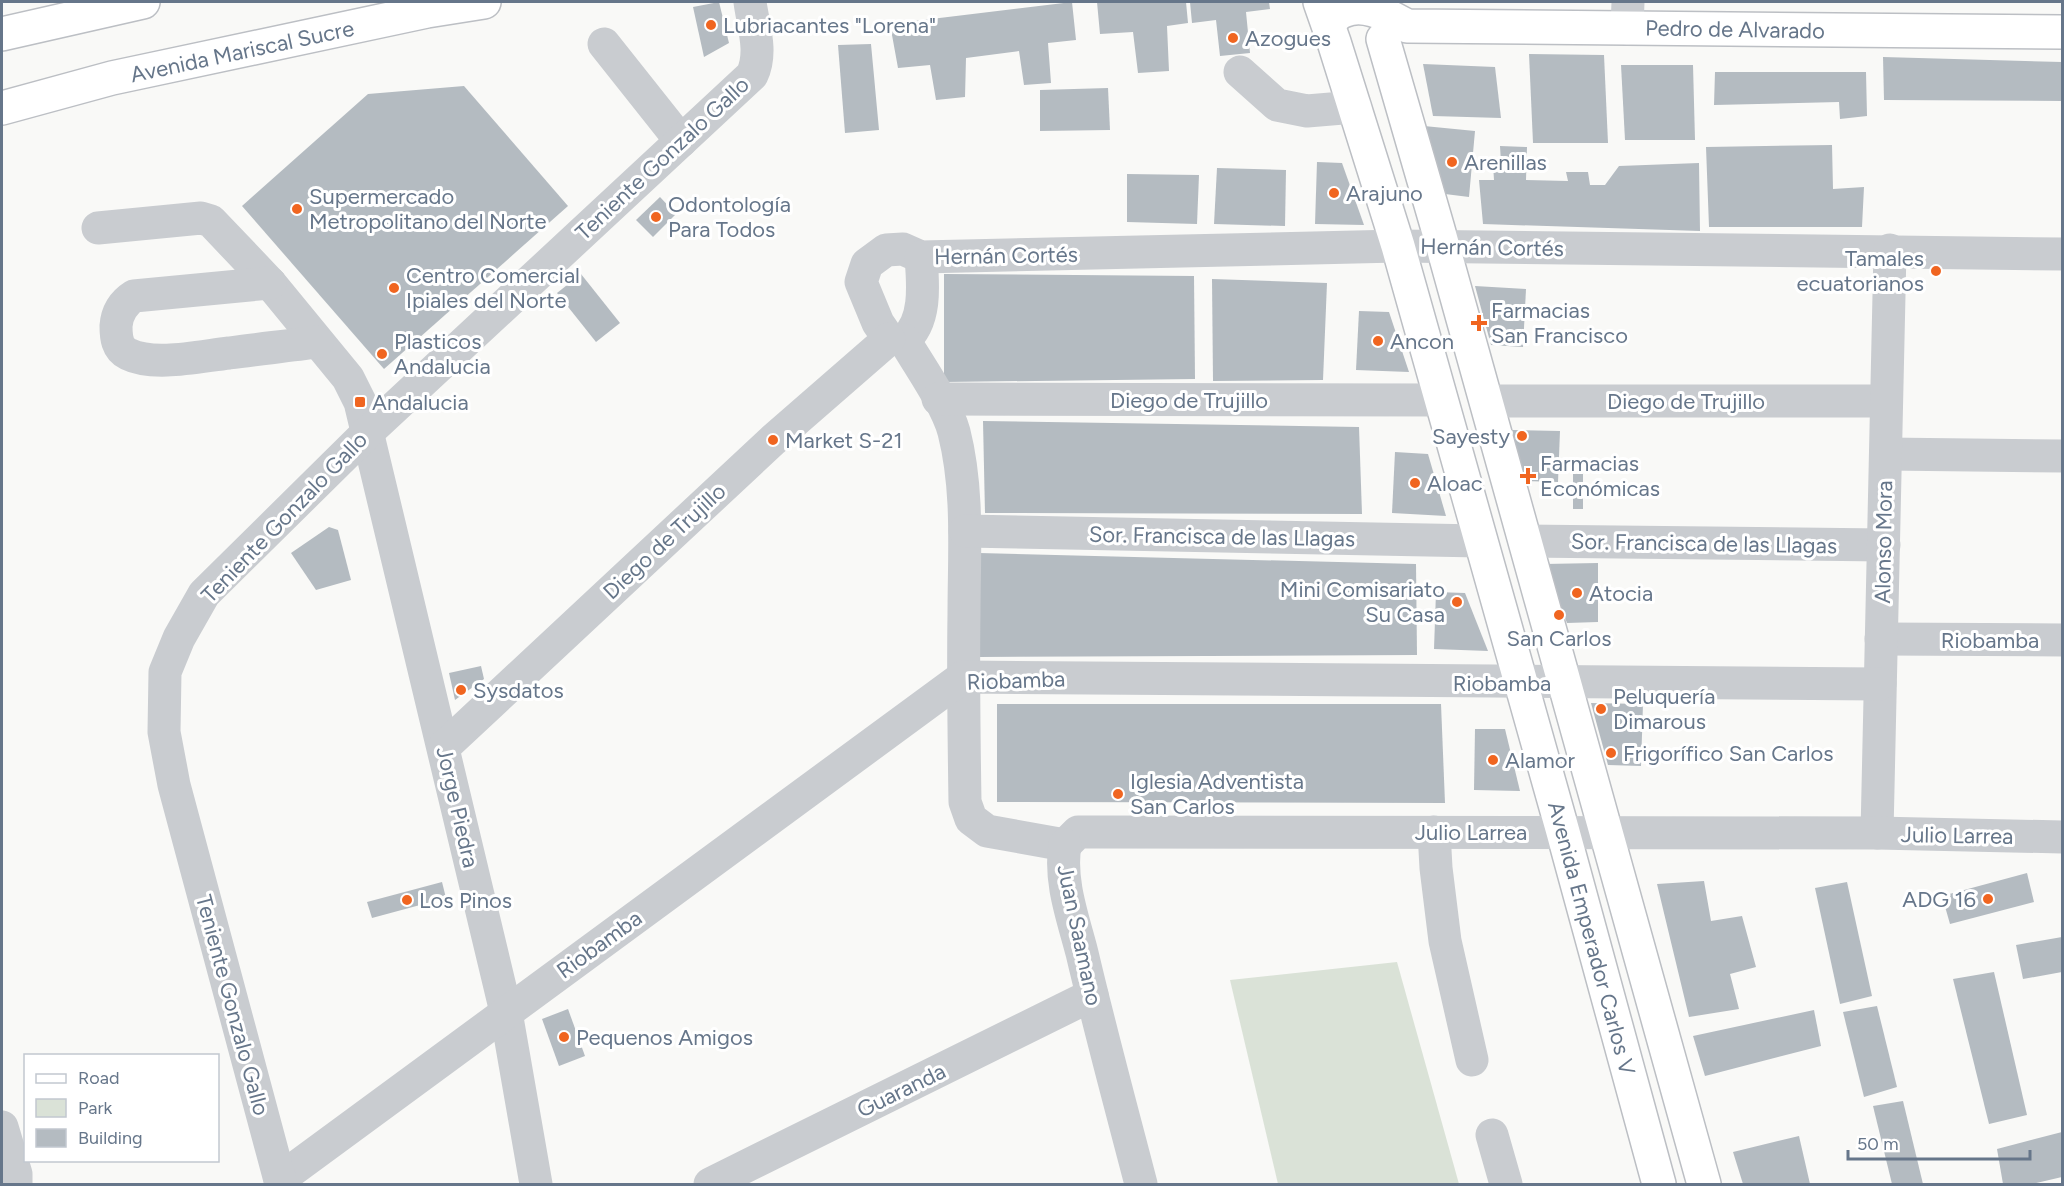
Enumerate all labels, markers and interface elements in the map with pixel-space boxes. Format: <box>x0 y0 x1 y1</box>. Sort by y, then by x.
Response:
place label: Lubriacantes "Lorena" <box>723 12 936 39</box>
street label: Pedro de Alvarado <box>1645 14 1825 45</box>
street label: Avenida Mariscal Sucre <box>128 15 356 88</box>
marker: Lubriacantes "Lorena" <box>704 18 718 32</box>
place label: Azogues <box>1245 25 1331 52</box>
marker: Azogues <box>1226 31 1240 45</box>
street label: Teniente Gonzalo Gallo <box>570 71 755 246</box>
place label: Arenillas <box>1464 149 1547 176</box>
marker: Arenillas <box>1445 155 1459 169</box>
place label: Arajuno <box>1346 180 1423 207</box>
place label: Supermercado Metropolitano del Norte <box>309 183 546 235</box>
marker: Arajuno <box>1327 186 1341 200</box>
place label: Odontología Para Todos <box>668 191 791 243</box>
marker: Supermercado Metropolitano del Norte <box>290 202 304 216</box>
marker: Odontología Para Todos <box>649 210 663 224</box>
street label: Hernán Cortés <box>1420 233 1564 262</box>
street label: Hernán Cortés <box>934 241 1078 270</box>
place label: Tamales ecuatorianos <box>1797 245 1924 297</box>
place label: Centro Comercial Ipiales del Norte <box>406 262 580 314</box>
marker: Tamales ecuatorianos <box>1929 264 1943 278</box>
marker: Centro Comercial Ipiales del Norte <box>387 281 401 295</box>
place label: Farmacias San Francisco <box>1491 297 1628 349</box>
marker: Farmacias San Francisco <box>1472 316 1486 330</box>
place label: Plasticos Andalucia <box>394 328 491 380</box>
place label: Ancon <box>1390 328 1454 355</box>
marker: Ancon <box>1371 334 1385 348</box>
marker: Plasticos Andalucia <box>375 347 389 361</box>
street label: Diego de Trujillo <box>1110 387 1268 414</box>
street label: Diego de Trujillo <box>1607 388 1765 415</box>
place label: Andalucia <box>372 389 469 416</box>
marker: Andalucia <box>353 395 367 409</box>
place label: Sayesty <box>1432 423 1510 450</box>
street label: Teniente Gonzalo Gallo <box>196 426 373 609</box>
place label: Market S-21 <box>785 427 903 454</box>
marker: Sayesty <box>1515 429 1529 443</box>
marker: Market S-21 <box>766 433 780 447</box>
place label: Farmacias Económicas <box>1540 450 1660 502</box>
marker: Farmacias Económicas <box>1521 469 1535 483</box>
place label: Aloac <box>1427 470 1483 497</box>
marker: Aloac <box>1408 476 1422 490</box>
street label: Diego de Trujillo <box>597 478 731 605</box>
street label: Alonso Mora <box>1869 480 1898 604</box>
street label: Sor. Francisca de las Llagas <box>1089 521 1355 552</box>
street label: Sor. Francisca de las Llagas <box>1571 528 1837 559</box>
place label: Mini Comisariato Su Casa <box>1280 576 1445 628</box>
place label: Atocia <box>1589 580 1653 607</box>
marker: Atocia <box>1570 586 1584 600</box>
marker: Mini Comisariato Su Casa <box>1450 595 1464 609</box>
marker: San Carlos <box>1552 608 1566 622</box>
place label: San Carlos <box>1507 625 1611 652</box>
street label: Riobamba <box>1941 627 2039 654</box>
street label: Riobamba <box>966 665 1066 696</box>
street label: Riobamba <box>1453 670 1551 697</box>
place label: Sysdatos <box>473 677 564 704</box>
marker: Sysdatos <box>454 683 468 697</box>
place label: Peluquería Dimarous <box>1613 683 1715 735</box>
marker: Peluquería Dimarous <box>1594 702 1608 716</box>
place label: Frigorífico San Carlos <box>1623 740 1834 767</box>
street label: Jorge Piedra <box>430 744 485 870</box>
marker: Frigorífico San Carlos <box>1604 746 1618 760</box>
place label: Alamor <box>1505 747 1575 774</box>
marker: Alamor <box>1486 753 1500 767</box>
place label: Iglesia Adventista San Carlos <box>1130 768 1304 820</box>
marker: Iglesia Adventista San Carlos <box>1111 787 1125 801</box>
street label: Avenida Emperador Carlos V <box>1542 799 1641 1078</box>
street label: Julio Larrea <box>1415 819 1527 846</box>
street label: Julio Larrea <box>1901 821 2013 850</box>
street label: Juan Saamano <box>1051 862 1108 1008</box>
place label: ADG 16 <box>1902 886 1976 913</box>
place label: Los Pinos <box>419 887 512 914</box>
street label: Teniente Gonzalo Gallo <box>190 892 275 1118</box>
marker: ADG 16 <box>1981 892 1995 906</box>
marker: Los Pinos <box>400 893 414 907</box>
street label: Riobamba <box>551 905 647 984</box>
place label: Pequenos Amigos <box>576 1024 753 1051</box>
marker: Pequenos Amigos <box>557 1030 571 1044</box>
legend <box>24 1054 219 1162</box>
street label: Guaranda <box>852 1057 950 1123</box>
text: Road <box>78 1067 119 1089</box>
text: Park <box>78 1097 113 1119</box>
scale bar <box>1848 1123 2030 1161</box>
text: Building <box>78 1127 143 1149</box>
text: 50 m <box>1857 1133 1899 1155</box>

